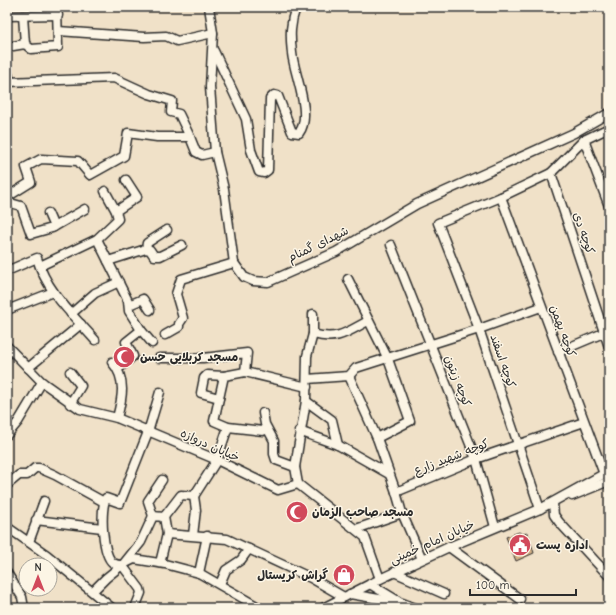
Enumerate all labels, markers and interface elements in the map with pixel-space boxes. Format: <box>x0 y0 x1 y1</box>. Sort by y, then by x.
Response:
street label: کوچه دی <box>570 210 598 256</box>
street label: شهدای گمنام <box>285 223 352 267</box>
street label: کوچه بهمن <box>546 303 579 359</box>
street label: کوچه اسفند <box>487 332 519 390</box>
mosque icon: مسجد کربلایی حسن <box>111 344 137 370</box>
place label: مسجد کربلایی حسن <box>140 350 238 365</box>
street label: کوچه زیتون <box>442 353 474 409</box>
street label: خیابان دروازه <box>178 426 242 465</box>
street label: کوچه شهید زارع <box>411 436 491 480</box>
mosque icon: مسجد صاحب الزمان <box>284 499 310 525</box>
place label: مسجد صاحب الزمان <box>312 505 414 519</box>
street label: خیابان امام خمینی <box>388 517 477 569</box>
public building icon: اداره پست <box>507 532 533 558</box>
place label: اداره پست <box>536 538 588 553</box>
north arrow <box>18 557 58 597</box>
text: N <box>34 561 42 574</box>
shop icon: گراش کریستال <box>331 562 357 588</box>
place label: گراش کریستال <box>257 567 329 582</box>
scale bar <box>470 571 576 597</box>
text: 100 m <box>476 578 509 592</box>

